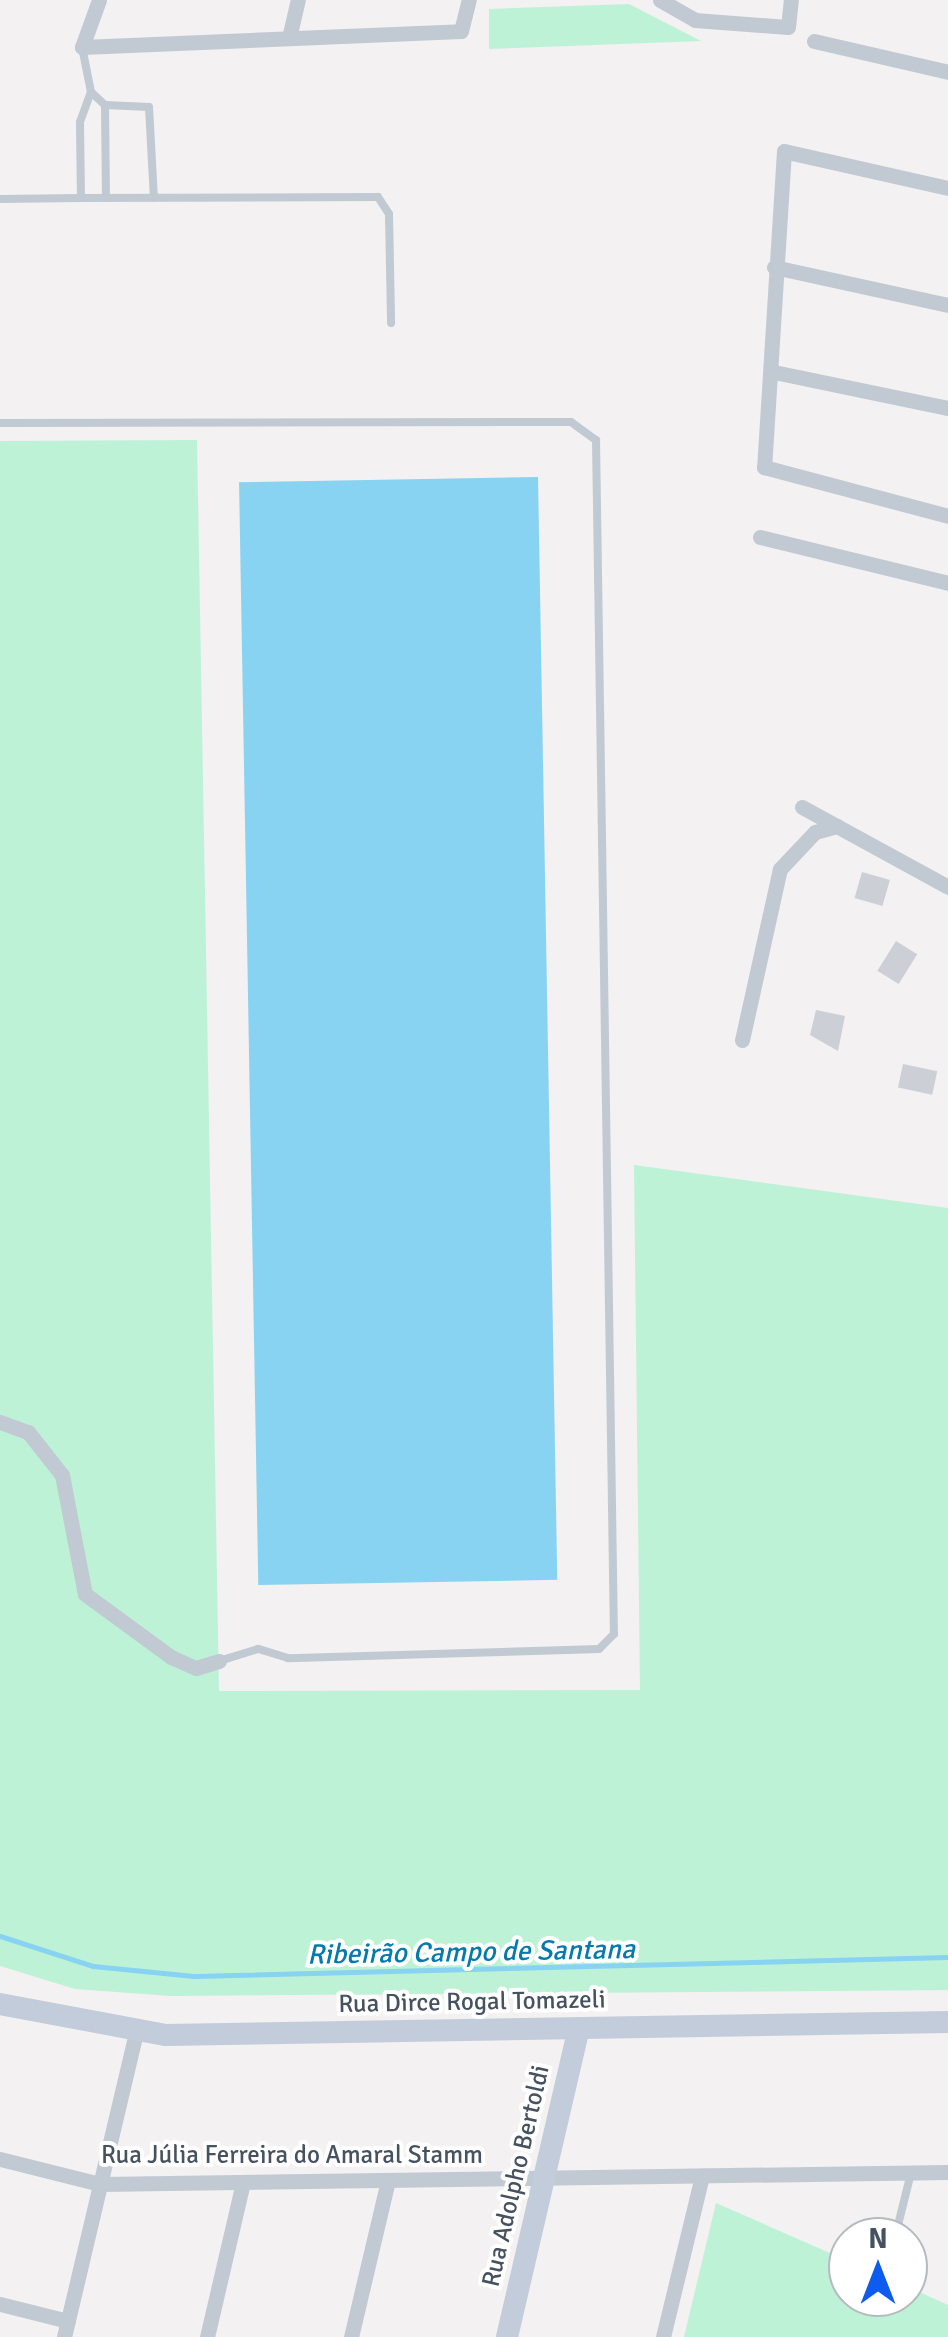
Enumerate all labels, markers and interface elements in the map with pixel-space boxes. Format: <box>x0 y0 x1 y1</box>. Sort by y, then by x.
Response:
water label: Ribeirão Campo de Santana <box>307 1932 635 1972</box>
street label: Rua Dirce Rogal Tomazeli <box>338 1985 606 2019</box>
street label: Rua Adolpho Bertoldi <box>476 2062 556 2290</box>
street label: Rua Júlia Ferreira do Amaral Stamm <box>101 2140 483 2170</box>
north arrow <box>828 2217 928 2317</box>
text: N <box>868 2222 888 2256</box>

